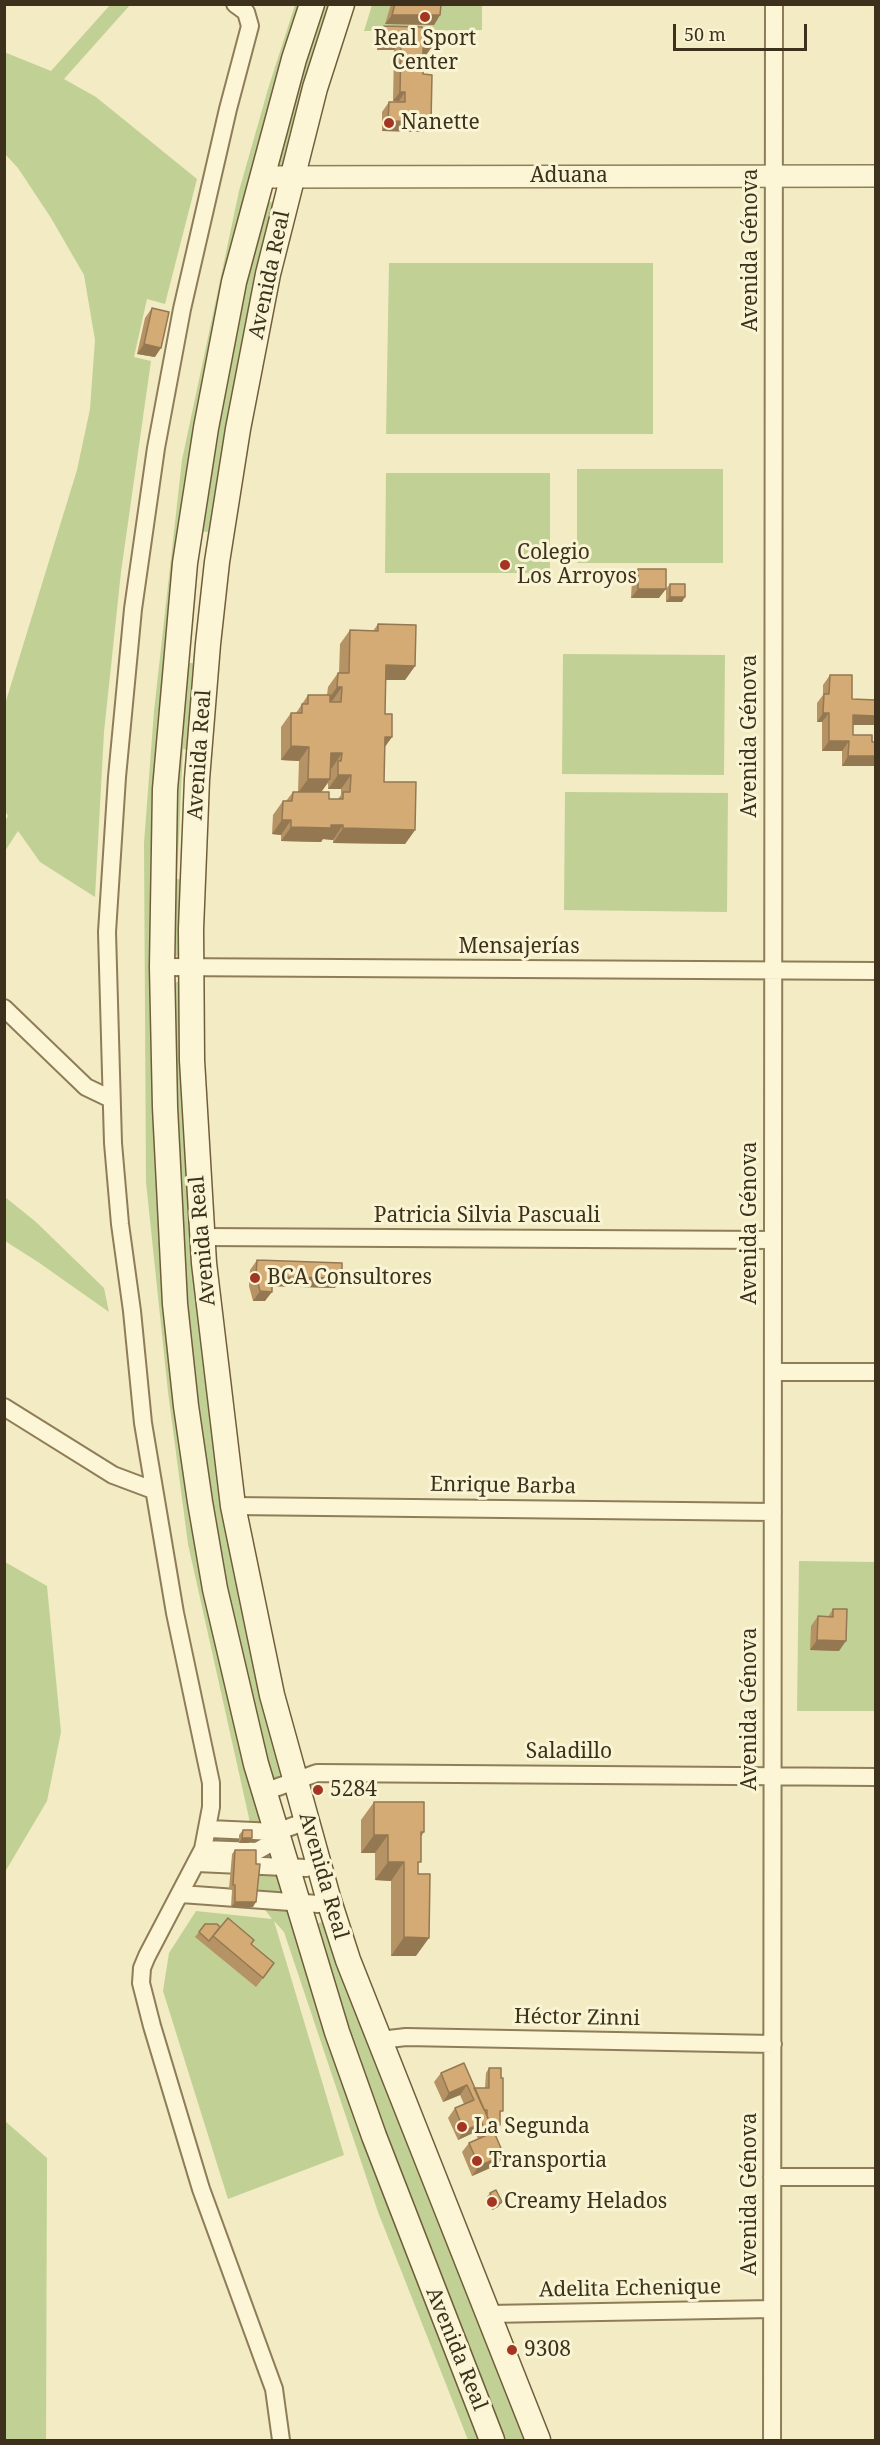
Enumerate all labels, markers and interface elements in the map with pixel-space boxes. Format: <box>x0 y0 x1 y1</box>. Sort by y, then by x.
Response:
marker: Real Sport Center <box>418 10 432 24</box>
scale bar <box>676 12 810 50</box>
text: 50 m <box>684 22 726 46</box>
place label: Real Sport Center <box>374 26 476 76</box>
place label: Nanette <box>401 110 480 136</box>
marker: Nanette <box>382 116 396 130</box>
street label: Aduana <box>530 163 608 189</box>
street label: Avenida Génova <box>738 168 764 332</box>
street label: Avenida Real <box>244 208 296 342</box>
place label: Colegio Los Arroyos <box>517 540 637 590</box>
marker: Colegio Los Arroyos <box>498 558 512 572</box>
street label: Avenida Génova <box>737 654 763 818</box>
street label: Avenida Real <box>183 689 217 821</box>
street label: Mensajerías <box>458 934 580 960</box>
street label: Avenida Génova <box>737 1141 763 1305</box>
street label: Avenida Real <box>185 1175 221 1307</box>
street label: Patricia Silvia Pascuali <box>374 1203 600 1229</box>
place label: BCA Consultores <box>267 1265 432 1291</box>
marker: BCA Consultores <box>248 1271 262 1285</box>
street label: Enrique Barba <box>430 1472 576 1500</box>
street label: Avenida Génova <box>737 1627 763 1791</box>
street label: Saladillo <box>526 1739 612 1765</box>
place label: 5284 <box>330 1777 377 1803</box>
marker: 5284 <box>311 1783 325 1797</box>
street label: Avenida Real <box>293 1810 353 1942</box>
street label: Héctor Zinni <box>514 2004 640 2032</box>
street label: Avenida Génova <box>737 2112 763 2276</box>
place label: La Segunda <box>474 2114 590 2140</box>
marker: La Segunda <box>455 2120 469 2134</box>
place label: Transportia <box>489 2148 607 2174</box>
marker: Transportia <box>470 2154 484 2168</box>
place label: Creamy Helados <box>504 2189 667 2215</box>
marker: Creamy Helados <box>485 2195 499 2209</box>
street label: Adelita Echenique <box>539 2275 721 2303</box>
street label: Avenida Real <box>420 2284 492 2414</box>
place label: 9308 <box>524 2337 571 2363</box>
marker: 9308 <box>505 2343 519 2357</box>

